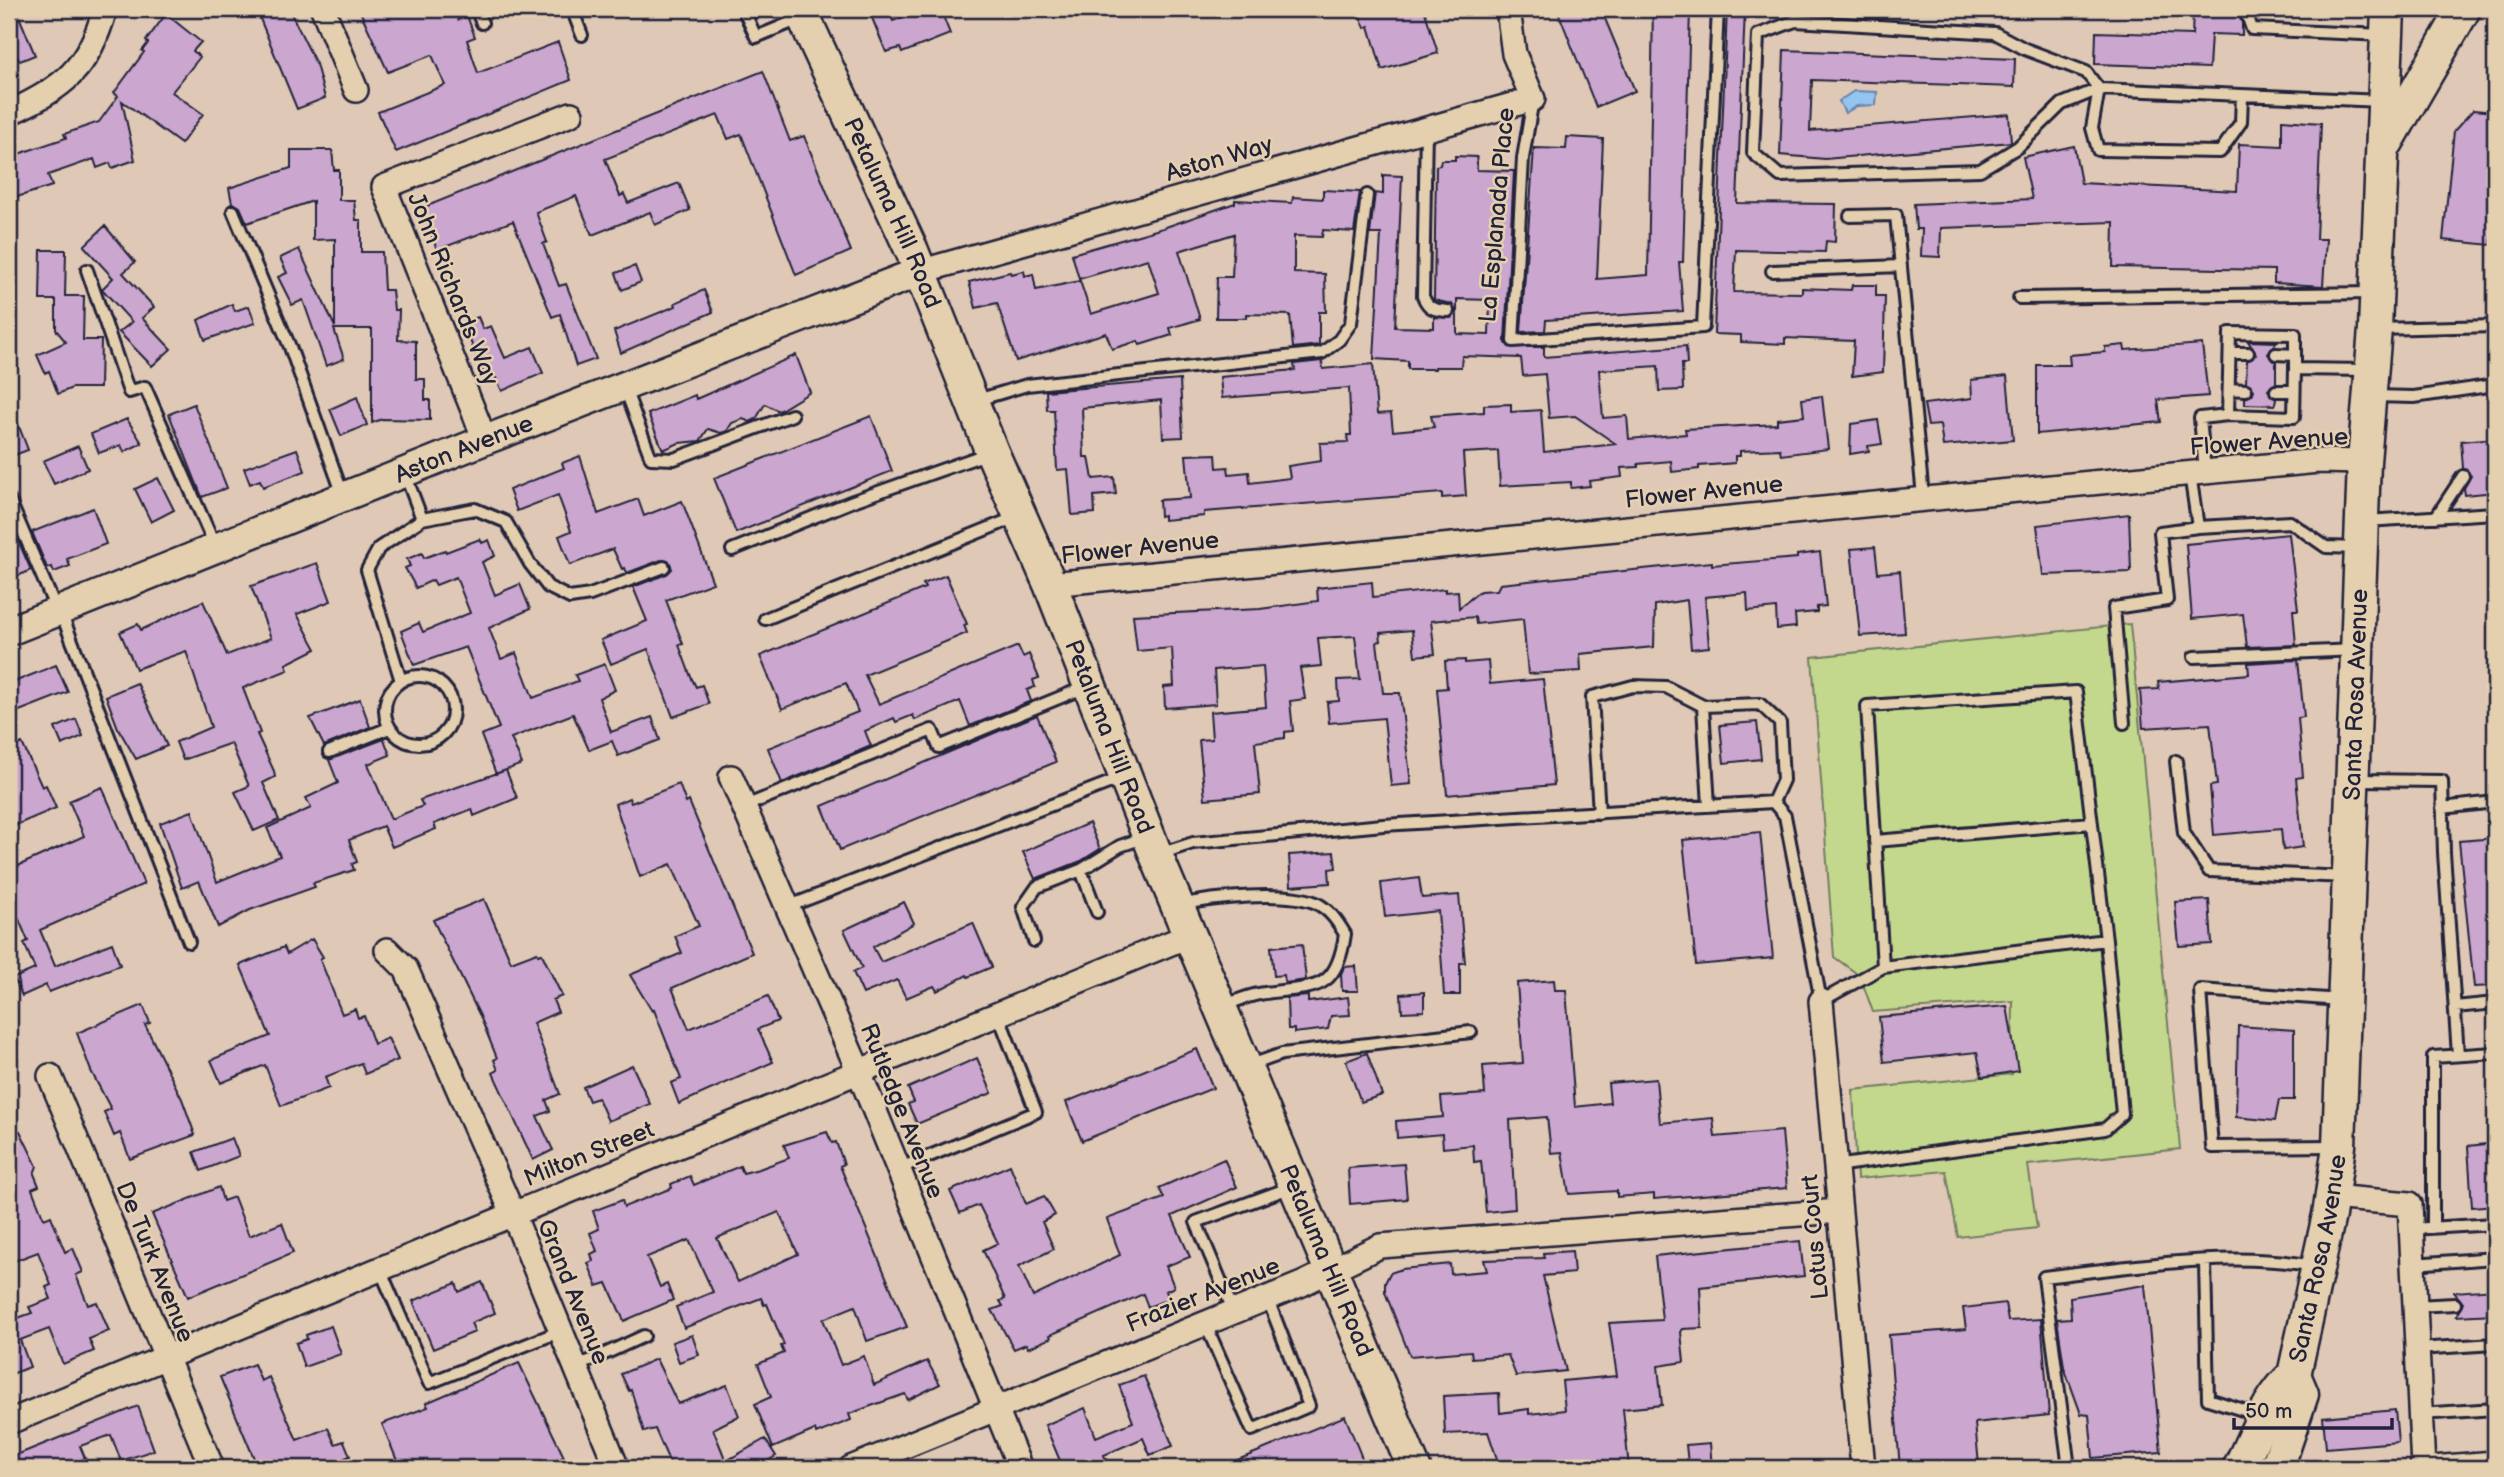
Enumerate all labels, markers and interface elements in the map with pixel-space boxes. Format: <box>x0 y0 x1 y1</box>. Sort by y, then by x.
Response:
street label: La Esplanada Place <box>1473 106 1521 324</box>
street label: Petaluma Hill Road <box>838 113 948 312</box>
street label: Aston Way <box>1162 130 1276 188</box>
street label: John Richards Way <box>401 188 505 390</box>
street label: Aston Avenue <box>390 408 537 489</box>
street label: Flower Avenue <box>2189 422 2349 462</box>
street label: Flower Avenue <box>1623 469 1785 515</box>
street label: Flower Avenue <box>1059 525 1221 571</box>
street label: Santa Rosa Avenue <box>2337 588 2374 801</box>
street label: Petaluma Hill Road <box>1059 635 1161 838</box>
street label: Rutledge Avenue <box>854 1019 950 1203</box>
street label: Milton Street <box>520 1115 659 1193</box>
street label: Santa Rosa Avenue <box>2283 1152 2352 1365</box>
street label: Petaluma Hill Road <box>1273 1160 1380 1361</box>
street label: Lotus Court <box>1795 1173 1835 1301</box>
street label: De Turk Avenue <box>110 1177 200 1347</box>
street label: Grand Avenue <box>531 1215 615 1369</box>
street label: Frazier Avenue <box>1122 1251 1284 1339</box>
scale bar <box>2234 1386 2392 1430</box>
text: 50 m <box>2245 1399 2292 1424</box>

